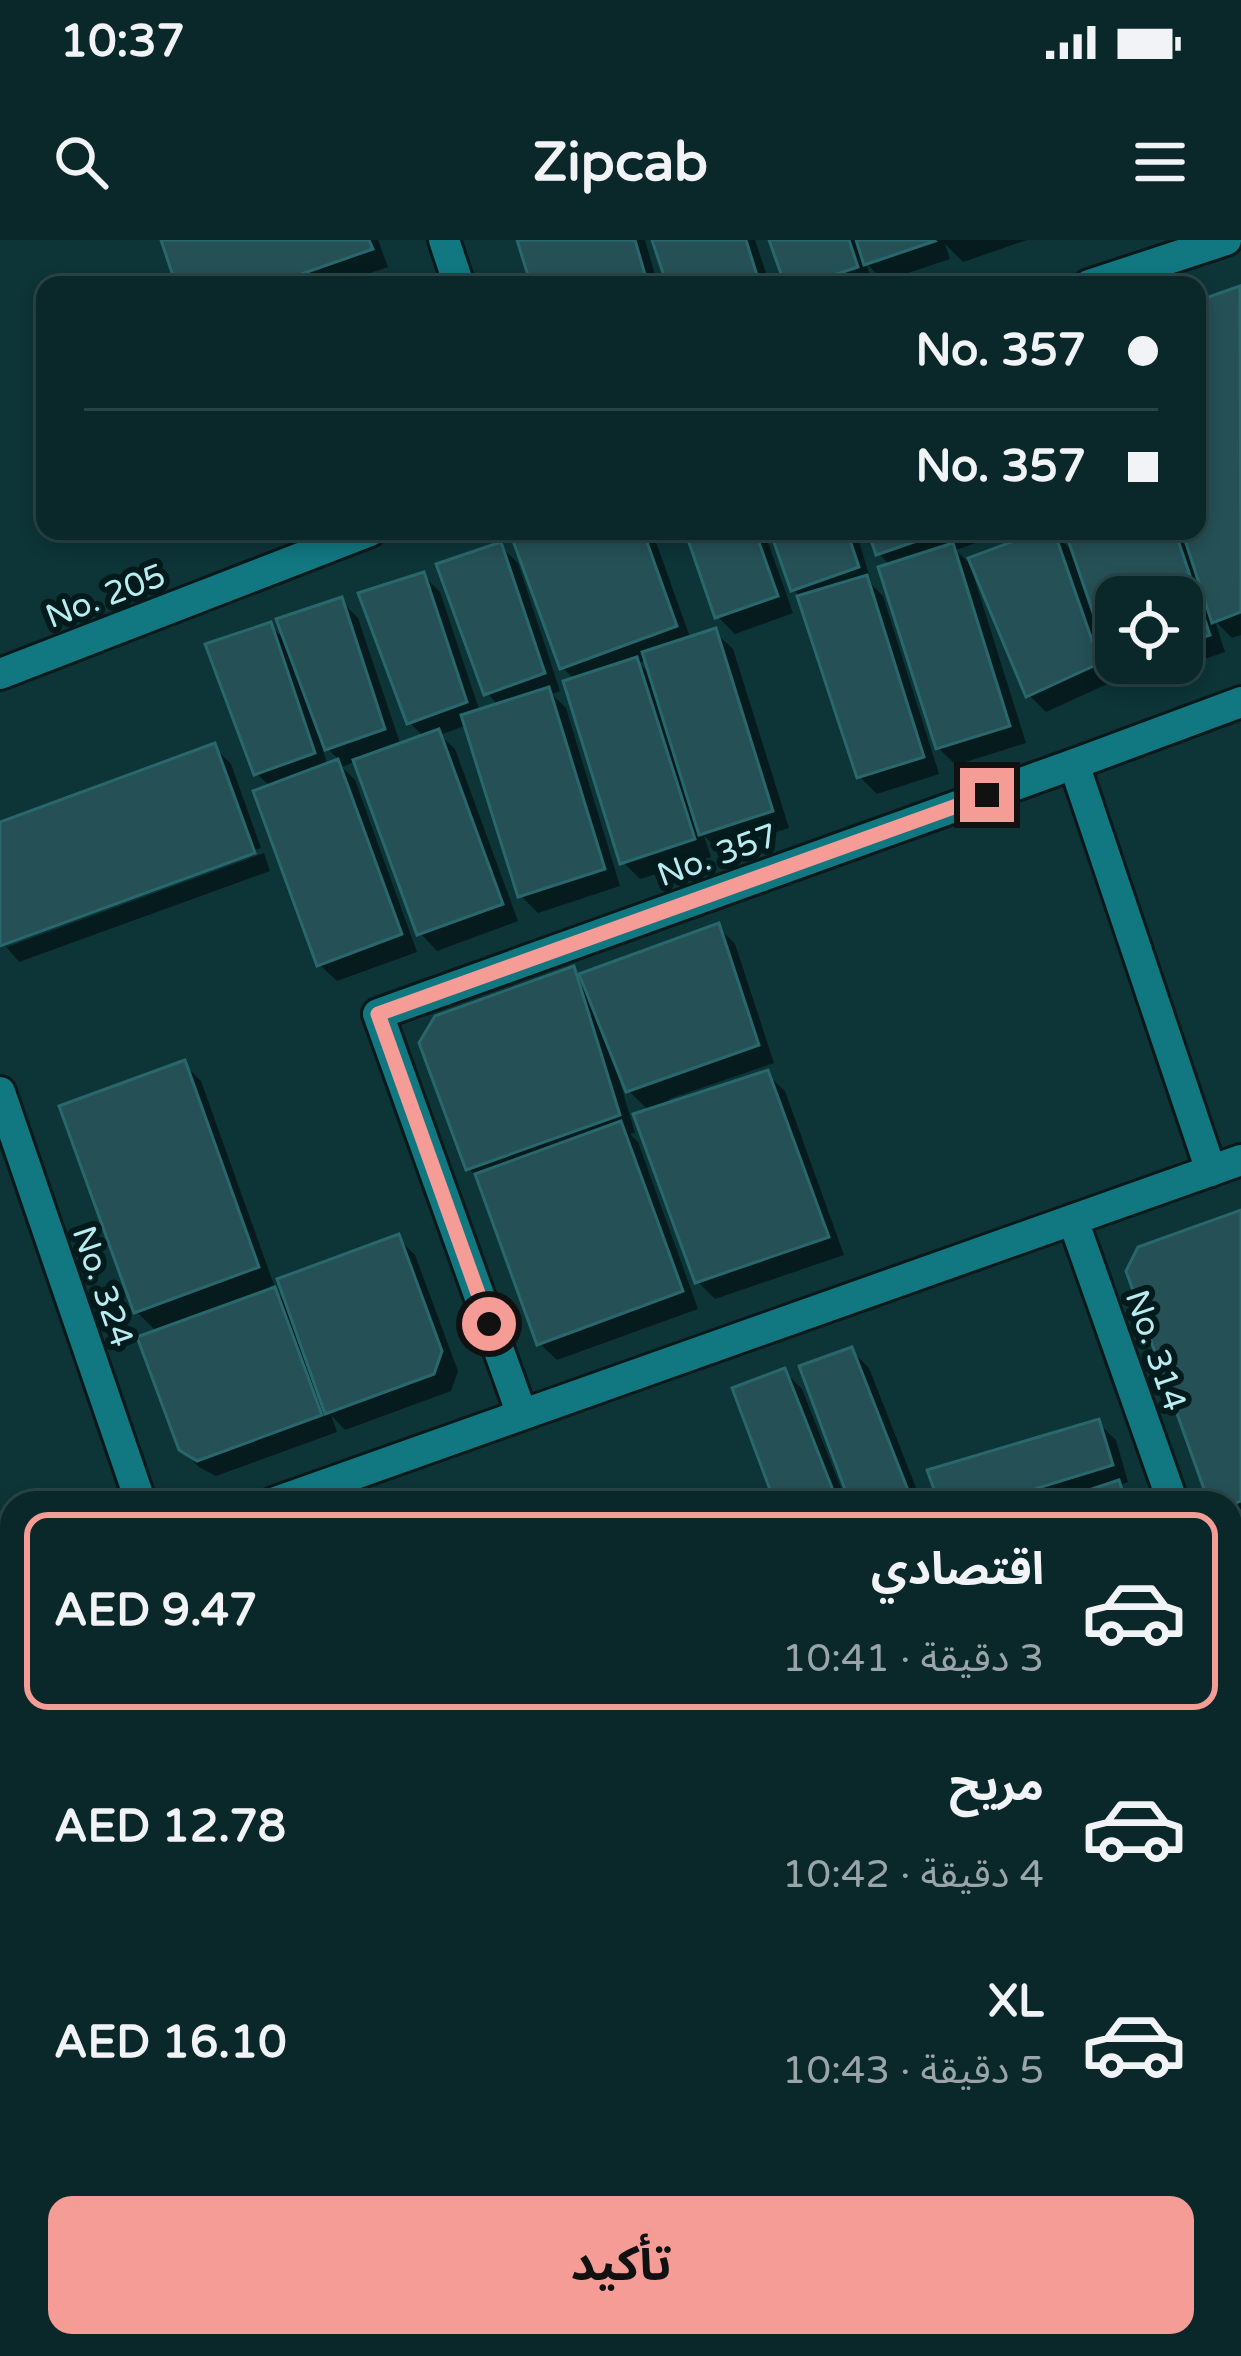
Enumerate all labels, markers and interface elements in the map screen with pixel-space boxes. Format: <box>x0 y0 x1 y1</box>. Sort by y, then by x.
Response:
text: 10:37 <box>60 15 185 69</box>
icon: search <box>48 129 114 195</box>
icon: menu <box>1127 129 1193 195</box>
text: Zipcab <box>533 130 708 195</box>
text: No. 357 <box>915 324 1086 378</box>
text: No. 357 <box>915 440 1086 494</box>
street label: No. 205 <box>40 556 171 637</box>
map controls <box>1095 576 1203 684</box>
button: locate <box>1095 576 1203 684</box>
route end <box>960 768 1014 822</box>
street label: No. 357 <box>652 816 783 895</box>
street label: No. 324 <box>64 1221 141 1352</box>
street label: No. 314 <box>1117 1285 1194 1416</box>
route start <box>462 1297 516 1351</box>
text: اقتصادي <box>871 1543 1044 1597</box>
icon: car <box>1080 1557 1188 1665</box>
text: AED 9.47 <box>54 1584 257 1638</box>
text: 3 دقيقة · 10:41 <box>782 1635 1044 1682</box>
text: مريح <box>949 1759 1044 1813</box>
icon: car <box>1080 1773 1188 1881</box>
text: AED 12.78 <box>54 1800 286 1854</box>
text: 4 دقيقة · 10:42 <box>782 1851 1044 1898</box>
text: XL <box>988 1975 1044 2029</box>
icon: car <box>1080 1989 1188 2097</box>
text: AED 16.10 <box>54 2016 287 2070</box>
text: 5 دقيقة · 10:43 <box>782 2047 1044 2094</box>
button: تأكيد <box>48 2196 1194 2334</box>

